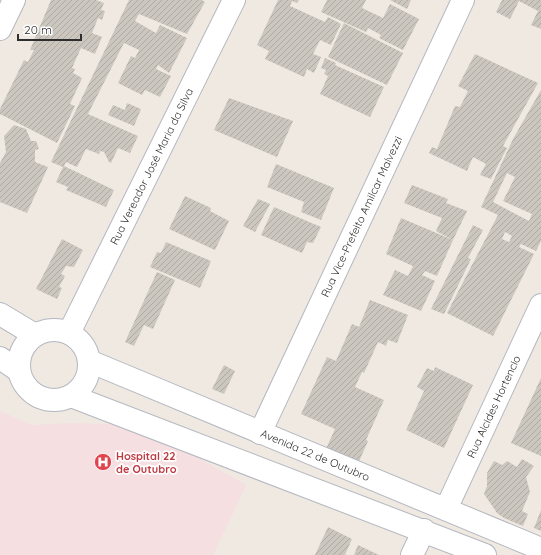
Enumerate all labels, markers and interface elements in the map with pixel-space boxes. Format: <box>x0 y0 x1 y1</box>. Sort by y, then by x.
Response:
scale bar <box>18 16 81 42</box>
text: 20 m <box>24 22 52 37</box>
street label: Rua Vereador José Maria da Silva <box>107 86 196 247</box>
street label: Rua Vice-Prefeito Amilcar Malvezzi <box>318 134 405 299</box>
street label: Rua Alcides Hortencio <box>464 353 524 460</box>
street label: Avenida 22 de Outubro <box>258 426 372 484</box>
place label: Hospital 22 de Outubro <box>116 449 177 476</box>
hospital icon: Hospital 22 de Outubro <box>93 452 113 472</box>

